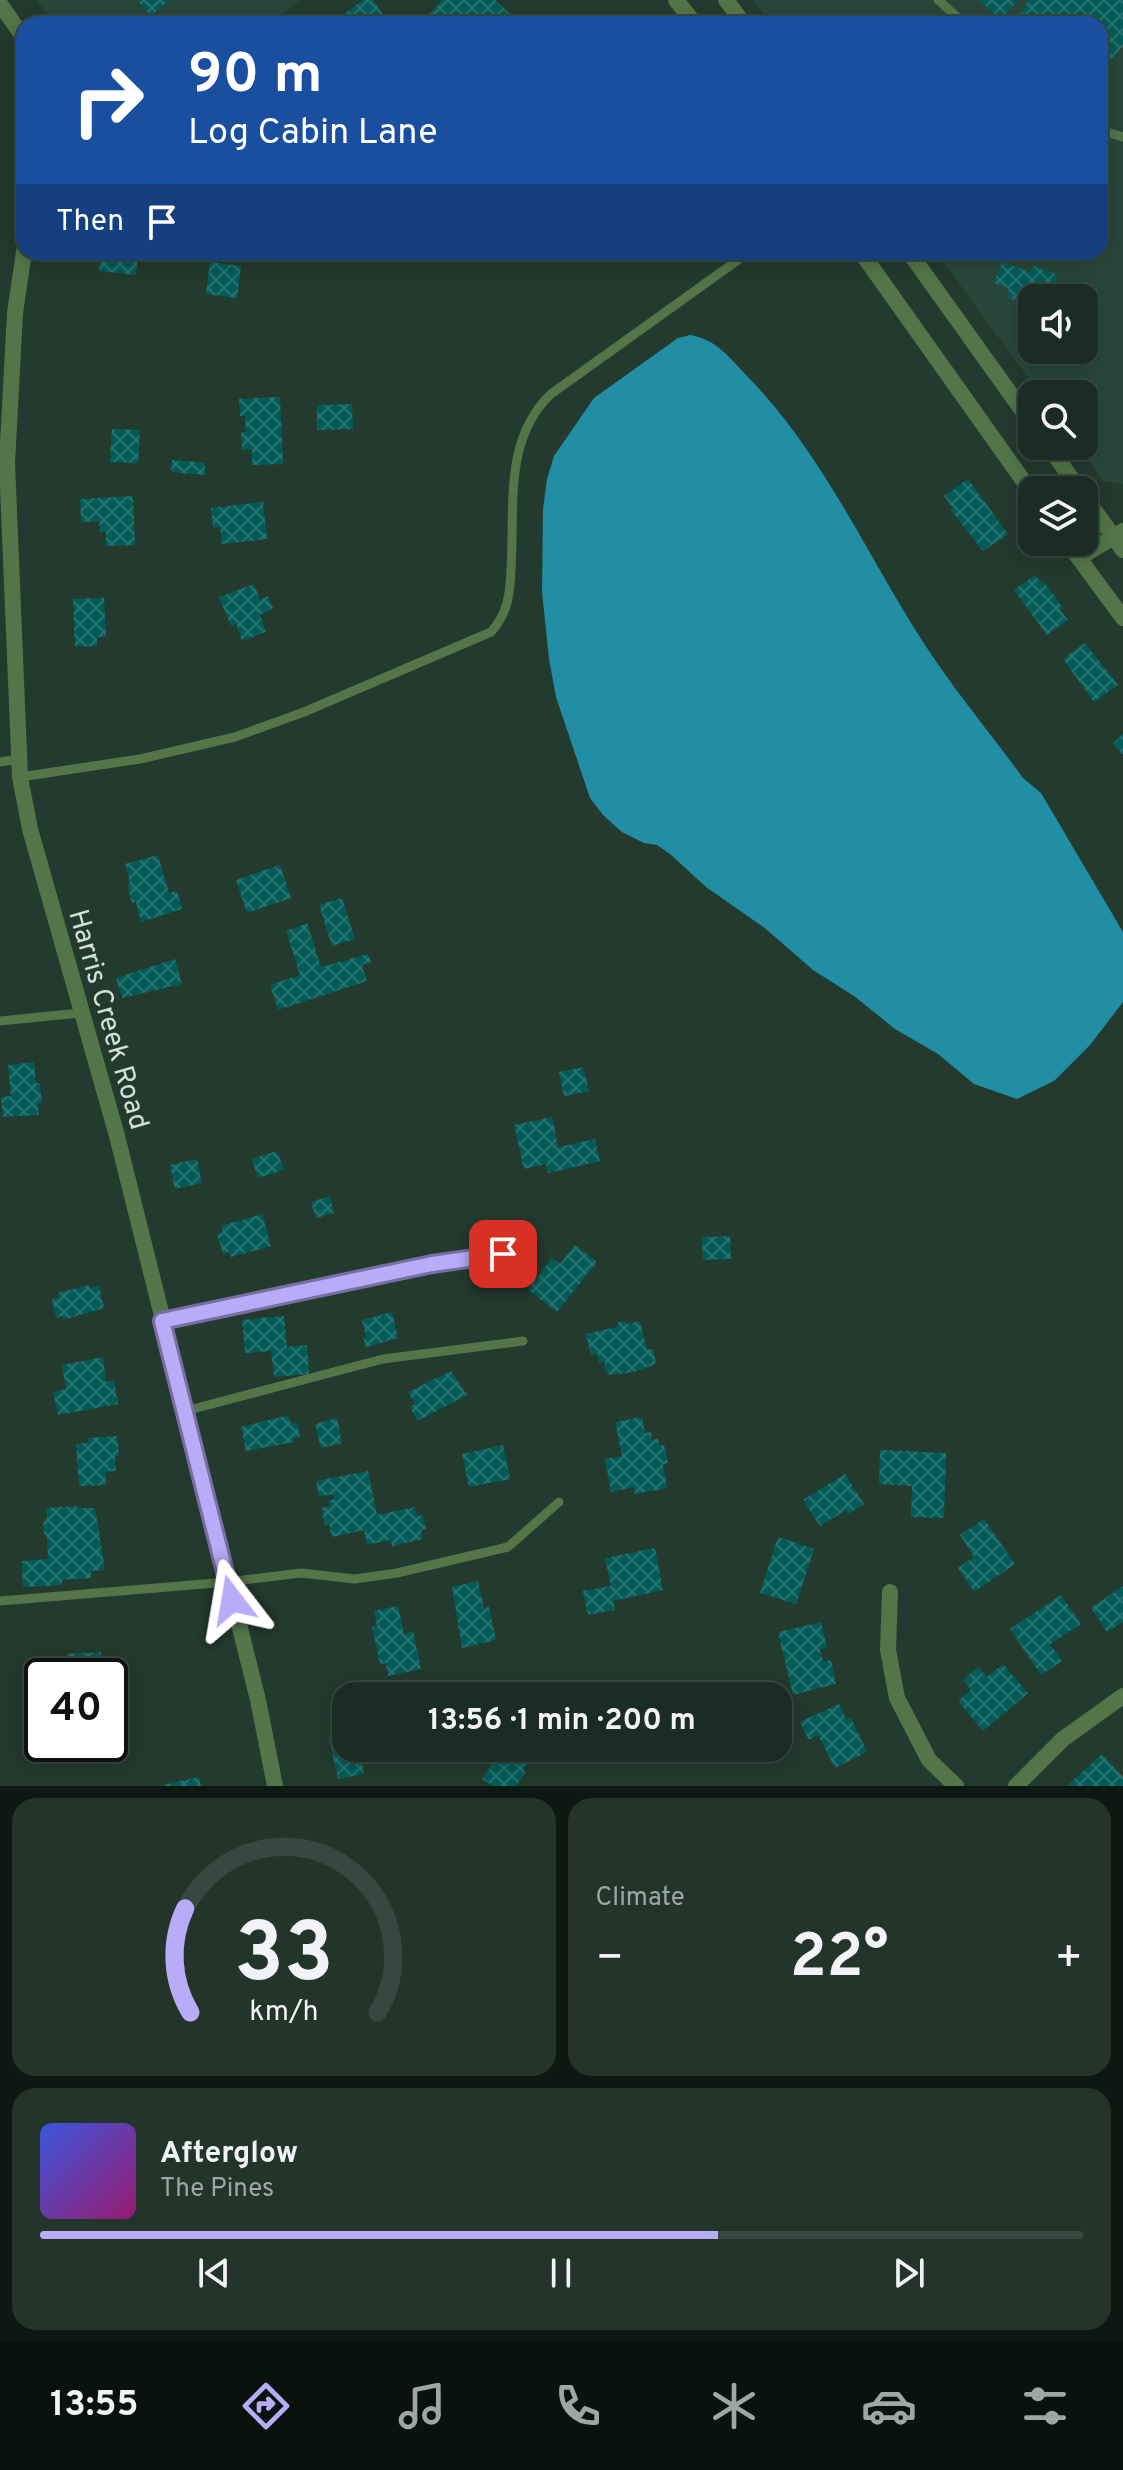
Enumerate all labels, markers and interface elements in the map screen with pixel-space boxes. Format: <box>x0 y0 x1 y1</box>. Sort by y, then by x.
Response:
text: 90 m <box>188 42 323 112</box>
icon: right <box>56 48 160 152</box>
text: Log Cabin Lane <box>188 111 438 157</box>
icon: arrive <box>140 200 184 244</box>
text: Then <box>56 204 124 241</box>
map controls <box>1018 284 1098 556</box>
button: sound <box>1018 284 1098 364</box>
button: search <box>1018 380 1098 460</box>
button: layers <box>1018 476 1098 556</box>
street label: Harris Creek Road <box>58 906 156 1134</box>
pin <box>469 1220 537 1288</box>
icon: arrive <box>481 1232 525 1276</box>
position arrow <box>190 1558 274 1642</box>
speed limit sign: 40 <box>24 1658 128 1762</box>
text: 13:56 · 1 min · 200 m <box>428 1703 696 1740</box>
text: Climate <box>596 1882 685 1915</box>
text: 33 <box>234 1906 334 2011</box>
text: 22° <box>790 1922 888 1998</box>
text: − <box>596 1932 624 1988</box>
text: + <box>1055 1932 1083 1988</box>
text: km/h <box>249 1995 318 2031</box>
text: Afterglow <box>160 2136 298 2173</box>
text: The Pines <box>160 2173 274 2206</box>
icon: previous <box>192 2251 236 2295</box>
icon: pause <box>539 2251 583 2295</box>
icon: next <box>887 2251 931 2295</box>
icon: directions <box>238 2378 294 2434</box>
icon: music <box>394 2378 450 2434</box>
icon: phone <box>550 2378 606 2434</box>
icon: climate <box>706 2378 762 2434</box>
icon: car <box>861 2378 917 2434</box>
icon: filters <box>1017 2378 1073 2434</box>
text: 13:55 <box>50 2383 139 2429</box>

